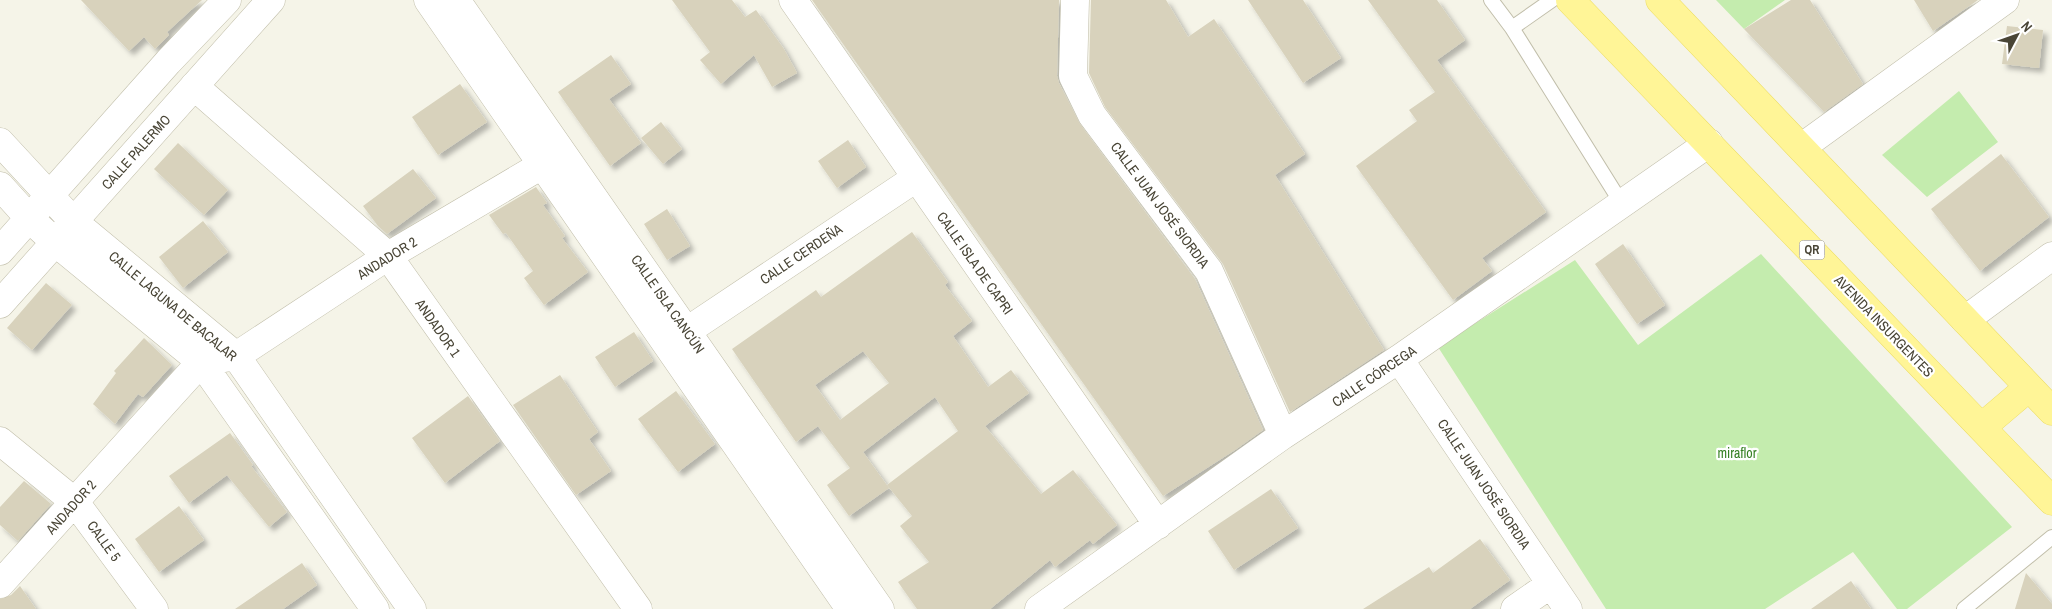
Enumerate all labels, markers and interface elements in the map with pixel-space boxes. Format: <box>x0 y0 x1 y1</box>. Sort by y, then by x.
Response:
north arrow <box>1992 10 2042 60</box>
text: N <box>2017 17 2036 36</box>
street label: CALLE PALERMO <box>98 111 174 193</box>
street label: CALLE JUAN JOSÉ SIORDIA <box>1107 138 1213 272</box>
street label: CALLE ISLA DE CAPRI <box>933 208 1017 318</box>
street label: CALLE CERDEÑA <box>756 220 846 288</box>
street label: ANDADOR 2 <box>353 233 420 284</box>
road number: QR <box>1800 240 1824 260</box>
street label: CALLE LAGUNA DE BACALAR <box>105 247 241 365</box>
street label: CALLE ISLA CANCÚN <box>627 251 709 357</box>
street label: AVENIDA INSURGENTES <box>1830 270 1938 381</box>
street label: ANDADOR 1 <box>411 295 465 361</box>
street label: CALLE CÓRCEGA <box>1329 341 1420 411</box>
street label: CALLE JUAN JOSÉ SIORDIA <box>1434 415 1534 553</box>
park label: miraflor <box>1718 444 1757 462</box>
street label: ANDADOR 2 <box>41 476 100 539</box>
street label: CALLE 5 <box>83 517 125 565</box>

